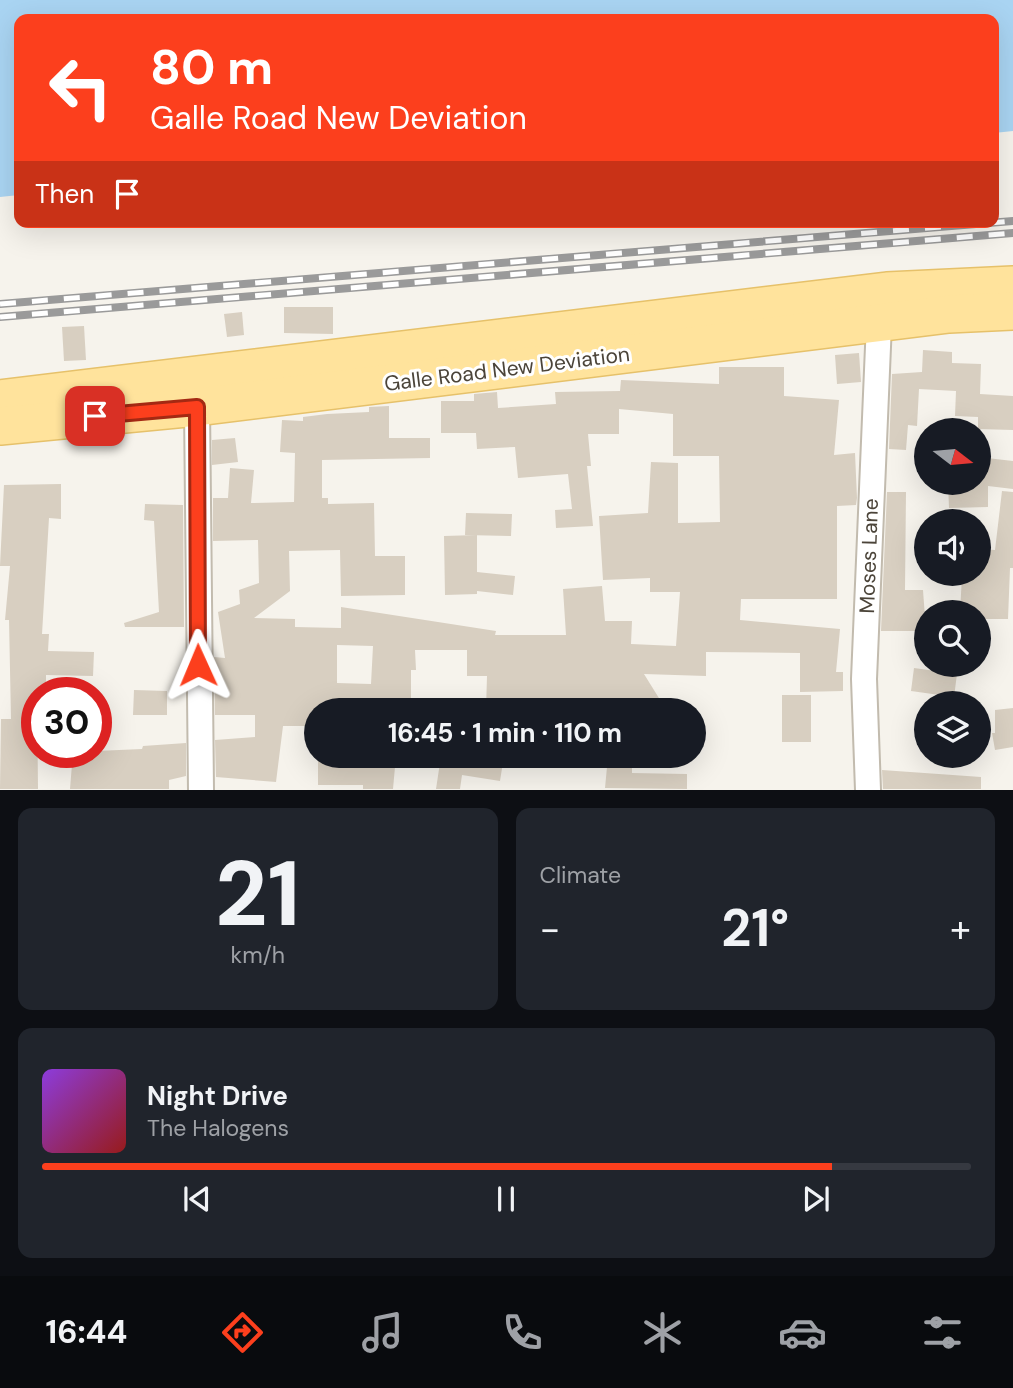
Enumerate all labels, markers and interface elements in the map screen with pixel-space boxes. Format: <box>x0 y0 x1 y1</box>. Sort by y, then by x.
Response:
text: 80 m <box>150 35 273 99</box>
icon: left <box>35 42 126 133</box>
text: Galle Road New Deviation <box>150 97 527 139</box>
icon: arrive <box>108 175 146 213</box>
text: Then <box>35 177 94 211</box>
street label: Galle Road New Deviation <box>383 340 631 398</box>
pin <box>65 386 125 446</box>
icon: arrive <box>76 397 114 435</box>
north arrow <box>914 418 990 495</box>
map controls <box>914 418 991 768</box>
street label: Moses Lane <box>853 498 885 614</box>
button: sound <box>914 509 991 586</box>
button: search <box>914 600 991 677</box>
position arrow <box>161 628 235 702</box>
speed limit sign: 30 <box>21 677 112 768</box>
button: layers <box>914 691 991 768</box>
text: 16:45 · 1 min · 110 m <box>388 716 622 750</box>
text: 21 <box>215 835 301 953</box>
text: Climate <box>540 860 621 890</box>
text: 21° <box>721 894 789 962</box>
text: − <box>540 904 560 954</box>
text: + <box>950 904 971 954</box>
text: km/h <box>231 940 285 970</box>
text: Night Drive <box>147 1079 288 1113</box>
text: The Halogens <box>147 1113 289 1143</box>
icon: previous <box>178 1180 216 1218</box>
icon: pause <box>487 1180 525 1218</box>
icon: next <box>797 1180 835 1218</box>
icon: directions <box>218 1308 267 1357</box>
icon: music <box>358 1308 407 1357</box>
icon: phone <box>498 1308 547 1357</box>
icon: climate <box>638 1308 687 1357</box>
icon: car <box>778 1308 827 1357</box>
icon: filters <box>918 1308 967 1357</box>
text: 16:44 <box>46 1311 127 1353</box>

